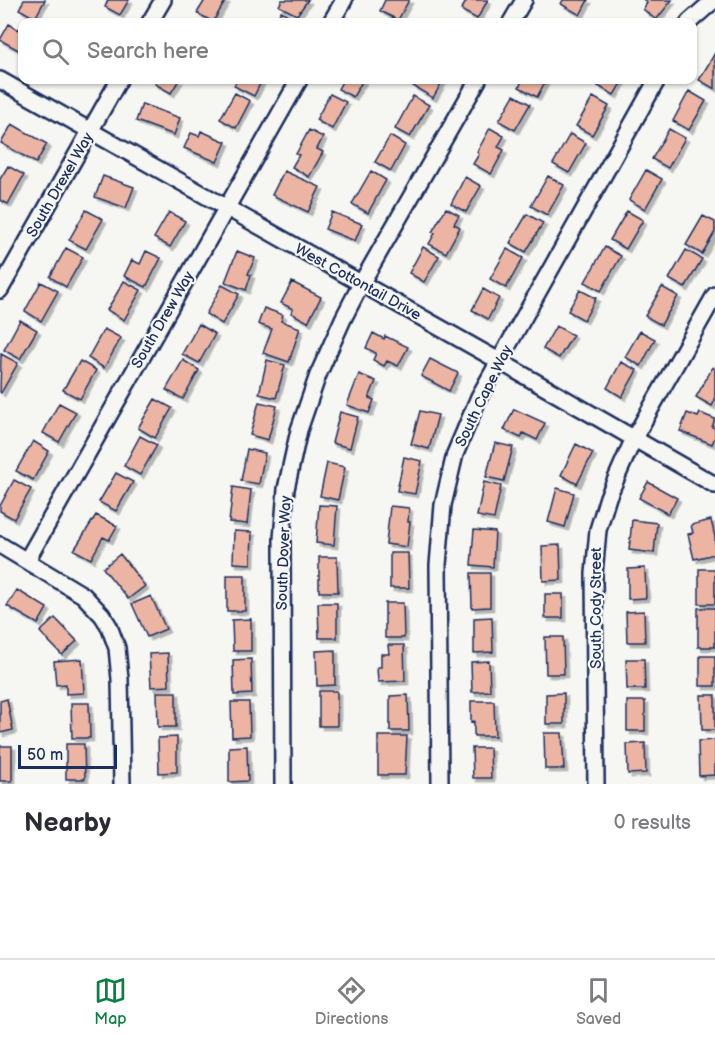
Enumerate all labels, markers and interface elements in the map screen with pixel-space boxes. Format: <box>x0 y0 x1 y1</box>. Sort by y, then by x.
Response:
search box <box>18 18 697 84</box>
icon: search <box>39 35 72 68</box>
text: Search here <box>87 38 209 65</box>
street label: South Drexel Way <box>22 129 98 241</box>
street label: West Cottontail Drive <box>292 239 425 325</box>
street label: South Drew Way <box>127 268 199 372</box>
street label: South Cape Way <box>451 342 517 450</box>
street label: South Dover Way <box>273 495 296 611</box>
street label: South Cody Street <box>587 547 606 669</box>
scale bar <box>18 742 117 770</box>
text: 50 m <box>27 746 63 765</box>
text: Nearby <box>24 808 111 839</box>
text: 0 results <box>614 811 691 835</box>
tab: Map <box>94 974 127 1029</box>
tab: Directions <box>315 974 388 1029</box>
tab: Saved <box>576 974 621 1029</box>

